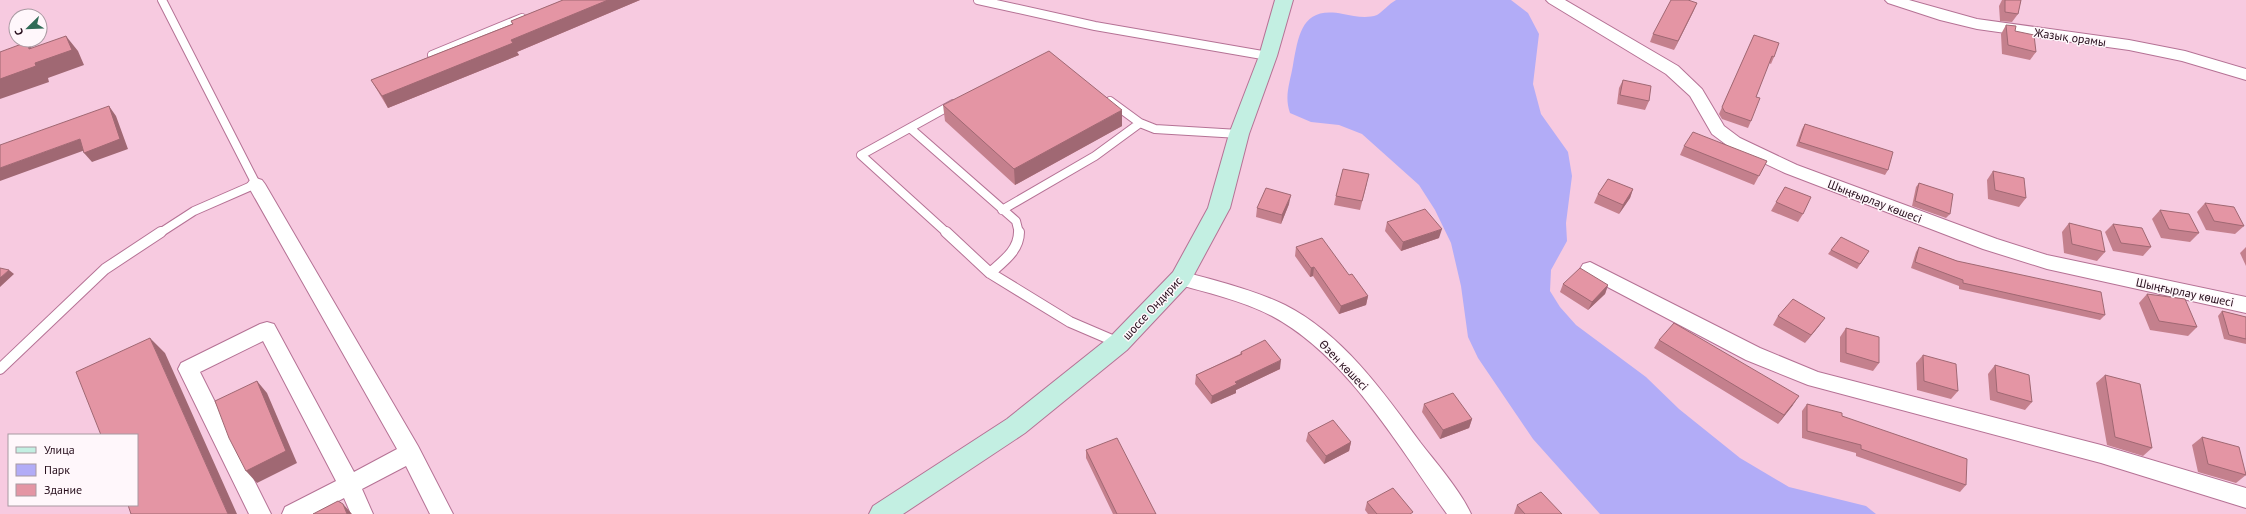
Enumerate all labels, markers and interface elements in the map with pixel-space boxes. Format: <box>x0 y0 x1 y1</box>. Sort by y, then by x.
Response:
north arrow <box>8 8 48 48</box>
street label: Жазық орамы <box>2032 24 2107 49</box>
text: С <box>11 26 26 37</box>
street label: Шыңғырлау көшесі <box>1826 176 1924 226</box>
street label: шоссе Ондирис <box>1119 273 1186 343</box>
street label: Шыңғырлау көшесі <box>2135 274 2235 310</box>
street label: Өзен көшесі <box>1316 337 1372 393</box>
legend <box>8 434 138 506</box>
text: Улица <box>44 442 75 457</box>
text: Парк <box>44 462 70 477</box>
text: Здание <box>44 482 82 497</box>

